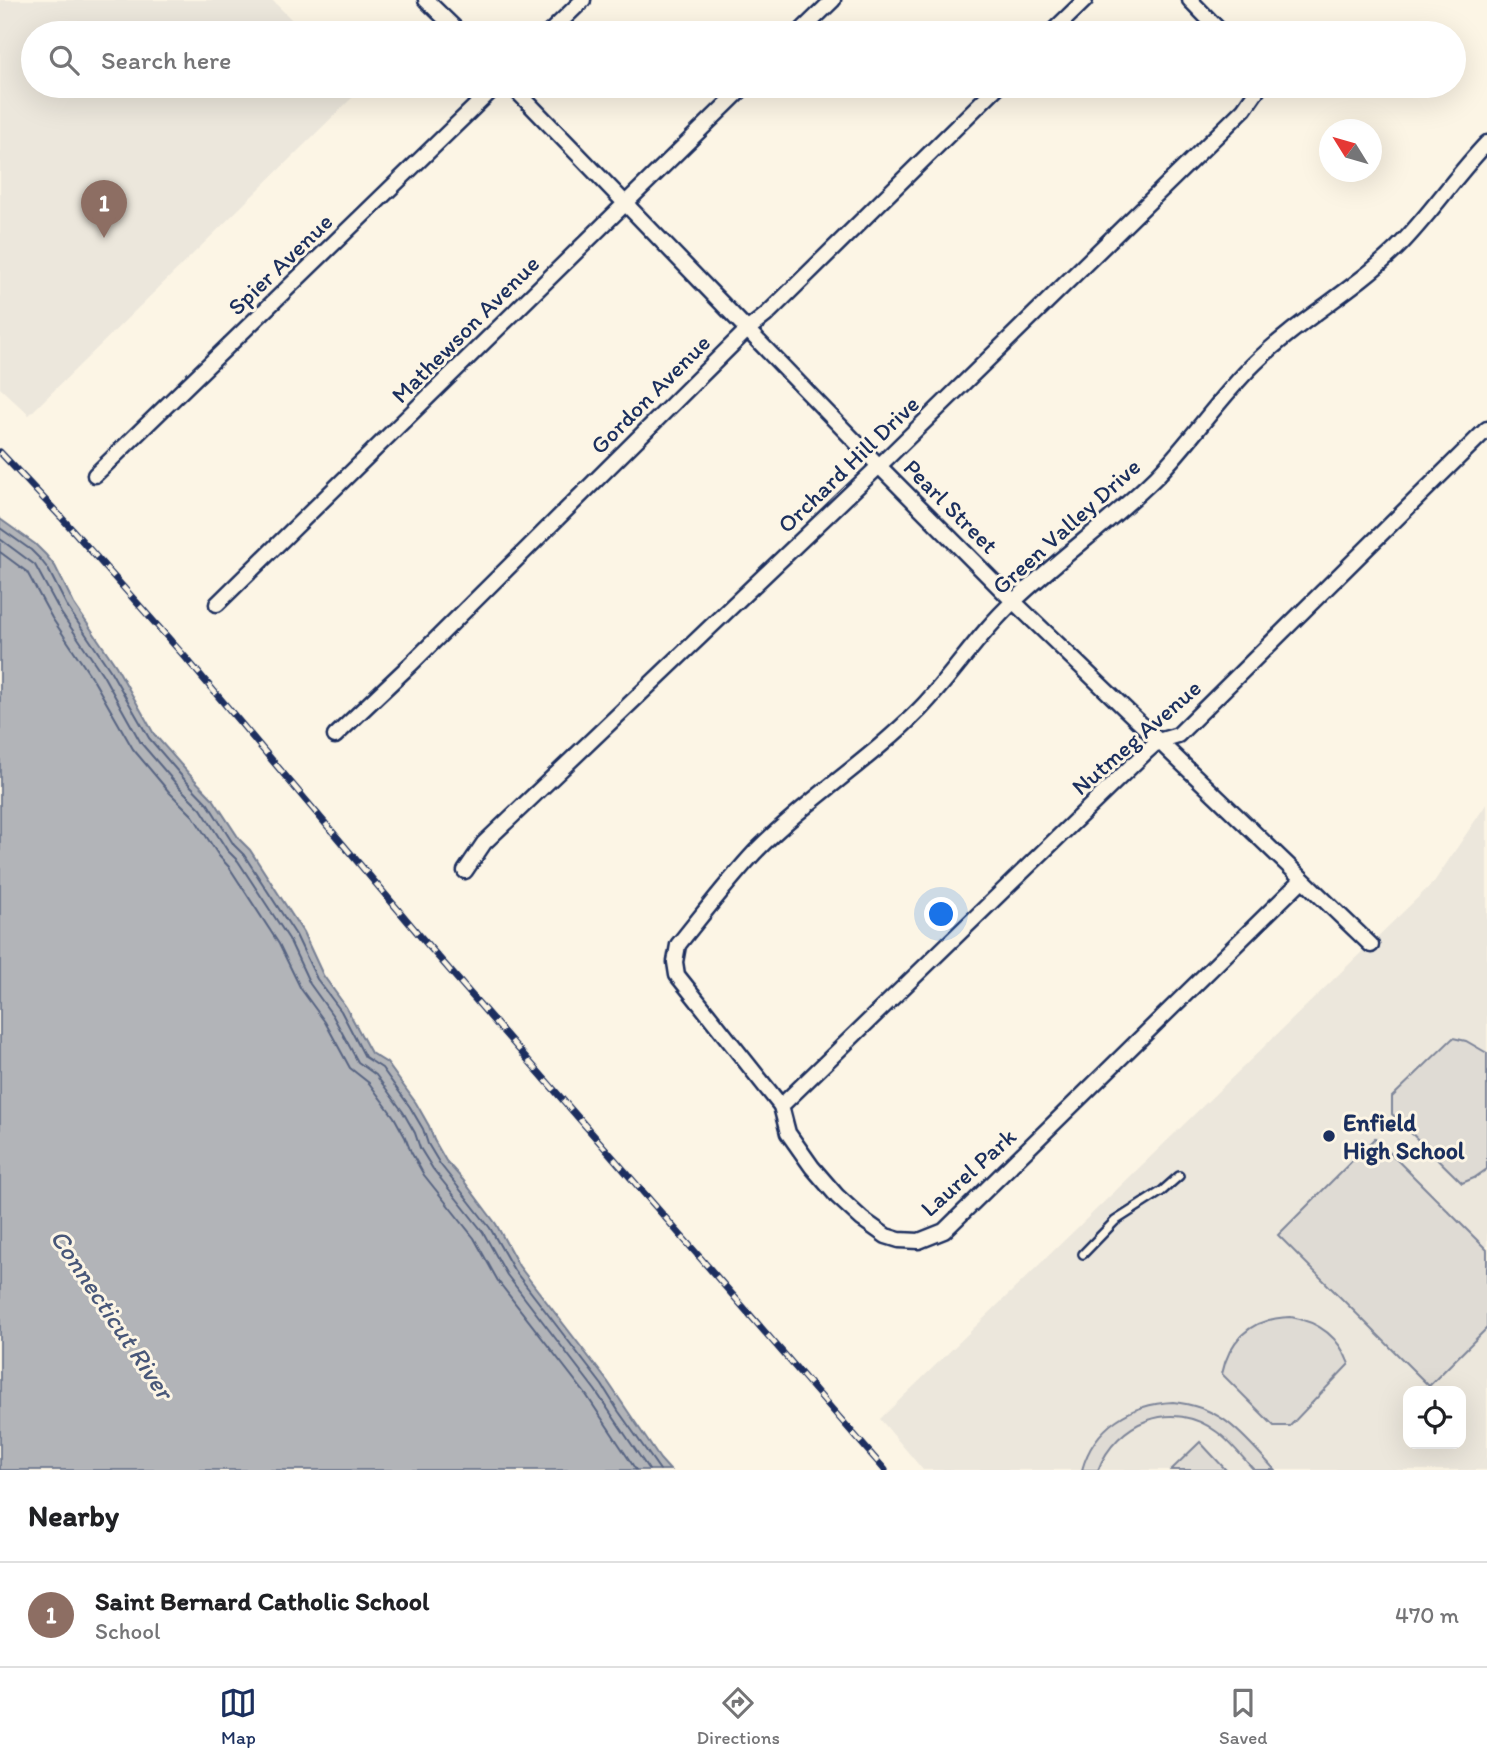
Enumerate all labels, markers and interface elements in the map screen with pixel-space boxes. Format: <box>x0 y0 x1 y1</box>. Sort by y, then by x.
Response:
search box <box>21 21 1466 98</box>
icon: search <box>45 41 83 79</box>
text: Search here <box>101 44 231 76</box>
north arrow <box>1319 119 1382 182</box>
pin: 1 <box>81 180 127 238</box>
street label: Spier Avenue <box>222 207 338 321</box>
street label: Mathewson Avenue <box>385 249 545 409</box>
street label: Gordon Avenue <box>584 328 716 460</box>
street label: Orchard Hill Drive <box>771 389 925 539</box>
street label: Green Valley Drive <box>986 452 1146 600</box>
street label: Pearl Street <box>898 453 1004 559</box>
street label: Nutmeg Avenue <box>1065 673 1207 801</box>
your location <box>924 897 958 931</box>
place label: Enfield High School <box>1343 1108 1465 1166</box>
street label: Laurel Park <box>914 1121 1022 1222</box>
marker: Enfield High School <box>1321 1128 1337 1144</box>
water label: Connecticut River <box>43 1223 182 1408</box>
map controls <box>1403 1386 1466 1449</box>
button: locate <box>1403 1386 1466 1449</box>
text: Nearby <box>28 1497 119 1534</box>
text: Saint Bernard Catholic School <box>95 1585 429 1617</box>
text: 1 <box>46 1601 56 1629</box>
text: 470 m <box>1395 1601 1459 1629</box>
text: School <box>95 1617 160 1645</box>
tab: Map <box>219 1684 257 1749</box>
tab: Directions <box>696 1684 780 1749</box>
tab: Saved <box>1219 1684 1267 1749</box>

